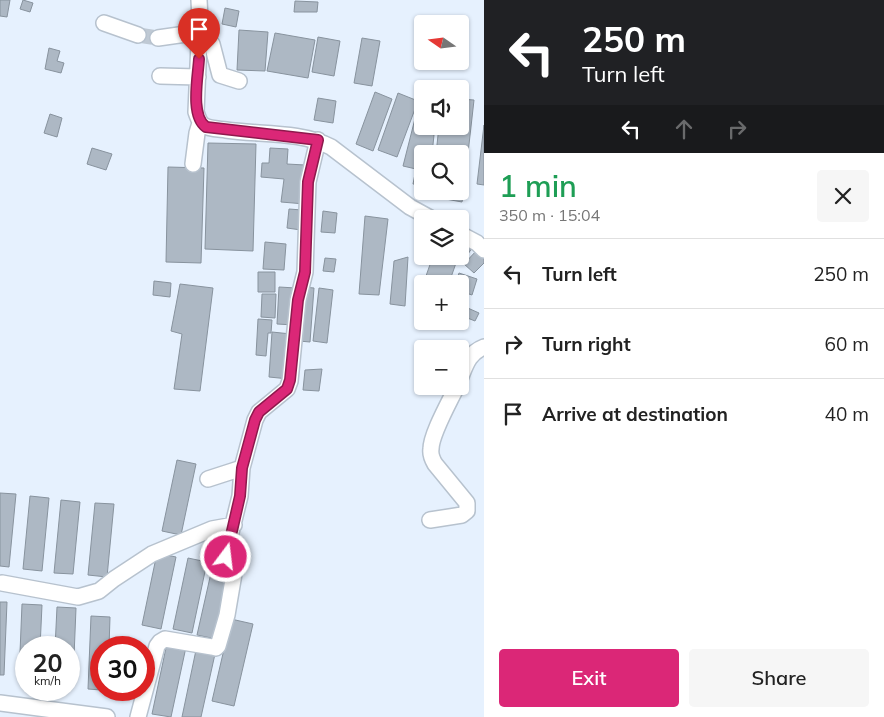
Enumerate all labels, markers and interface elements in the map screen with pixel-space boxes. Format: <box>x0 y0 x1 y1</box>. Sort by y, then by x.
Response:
pin <box>178 8 220 59</box>
icon: arrive <box>185 15 213 43</box>
north arrow <box>414 15 469 70</box>
map controls <box>414 15 469 395</box>
text: 250 m <box>582 17 686 61</box>
icon: left <box>499 20 564 85</box>
text: Turn left <box>582 60 665 88</box>
button: sound <box>414 80 469 135</box>
icon: left <box>617 115 645 143</box>
icon: ahead <box>670 115 698 143</box>
icon: right <box>723 115 751 143</box>
button: search <box>414 145 469 200</box>
text: 1 min <box>499 167 577 205</box>
button: close <box>817 170 869 222</box>
text: 350 m · 15:04 <box>499 205 600 225</box>
button: layers <box>414 210 469 265</box>
icon: left <box>499 260 527 288</box>
text: Turn left <box>542 262 617 286</box>
text: 250 m <box>813 262 869 286</box>
button: + <box>414 275 469 330</box>
icon: right <box>499 330 527 358</box>
text: Turn right <box>542 332 631 356</box>
text: 60 m <box>825 332 869 356</box>
button: − <box>414 340 469 395</box>
icon: arrive <box>499 400 527 428</box>
text: Arrive at destination <box>542 402 728 426</box>
text: 40 m <box>825 402 869 426</box>
position arrow <box>199 530 251 582</box>
speed limit sign: 30 <box>90 636 155 701</box>
text: 20 <box>32 647 63 678</box>
button: Exit <box>499 649 679 707</box>
button: Share <box>689 649 869 707</box>
text: km/h <box>34 673 61 688</box>

